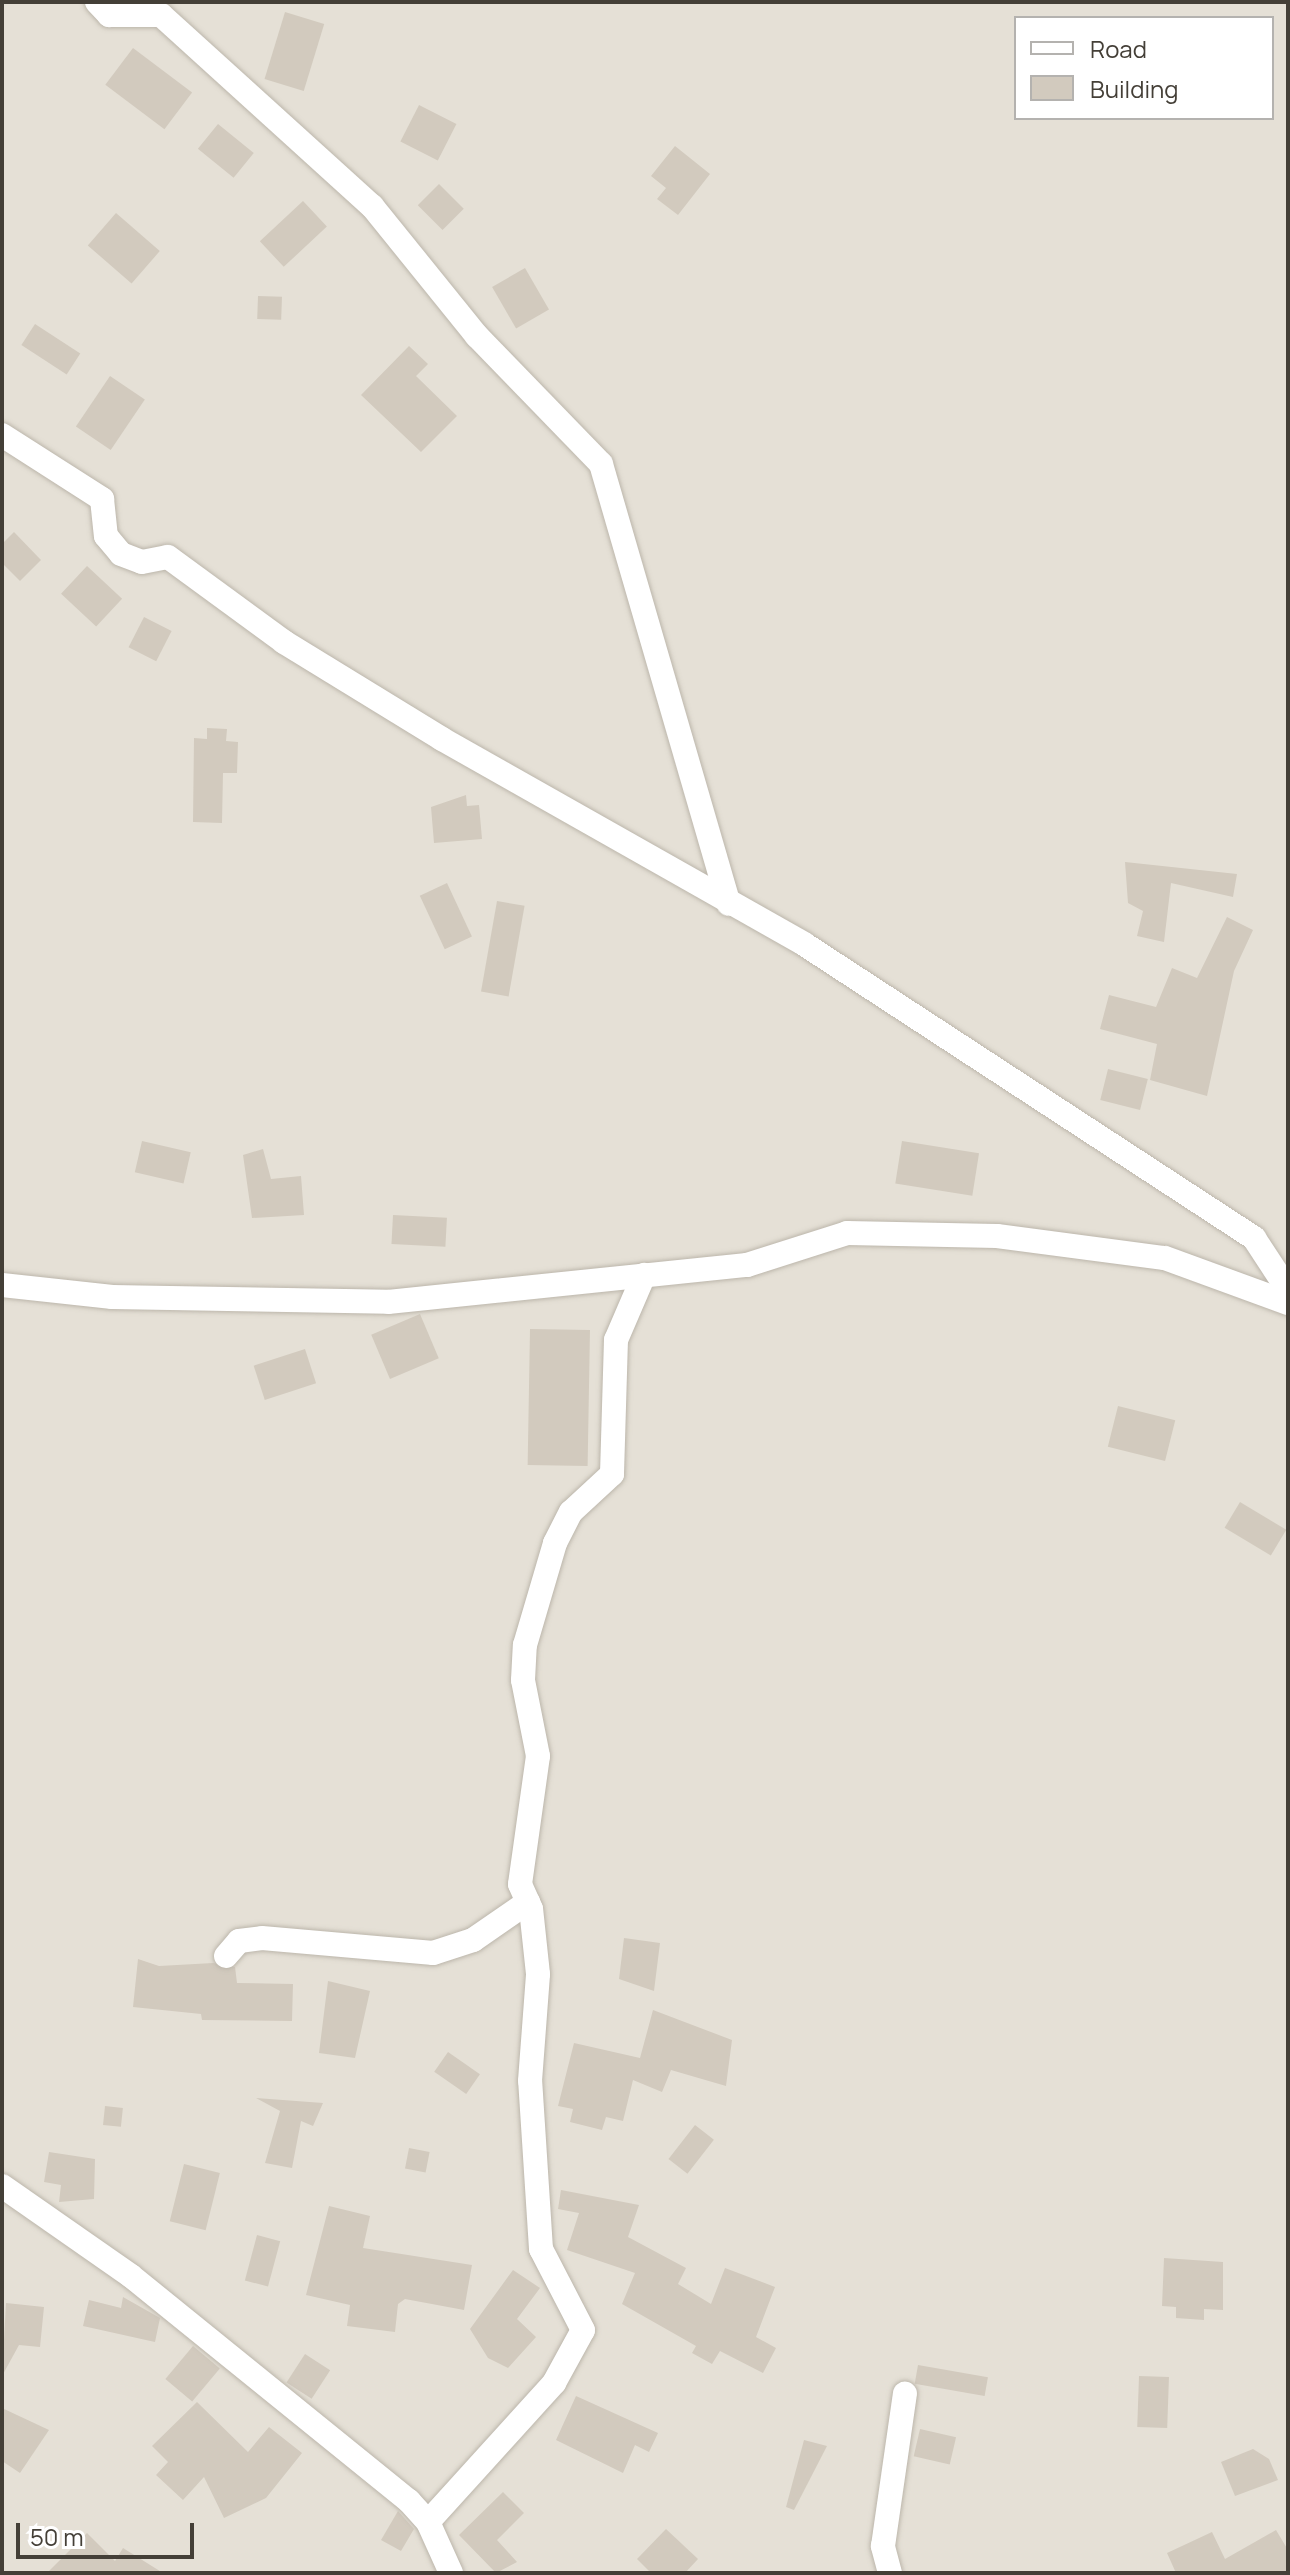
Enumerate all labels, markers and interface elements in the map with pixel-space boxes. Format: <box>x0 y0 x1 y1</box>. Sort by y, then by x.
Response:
legend <box>1014 16 1274 120</box>
text: Road <box>1090 32 1147 65</box>
text: Building <box>1090 72 1178 105</box>
scale bar <box>20 2507 198 2557</box>
text: 50 m <box>30 2520 84 2553</box>

